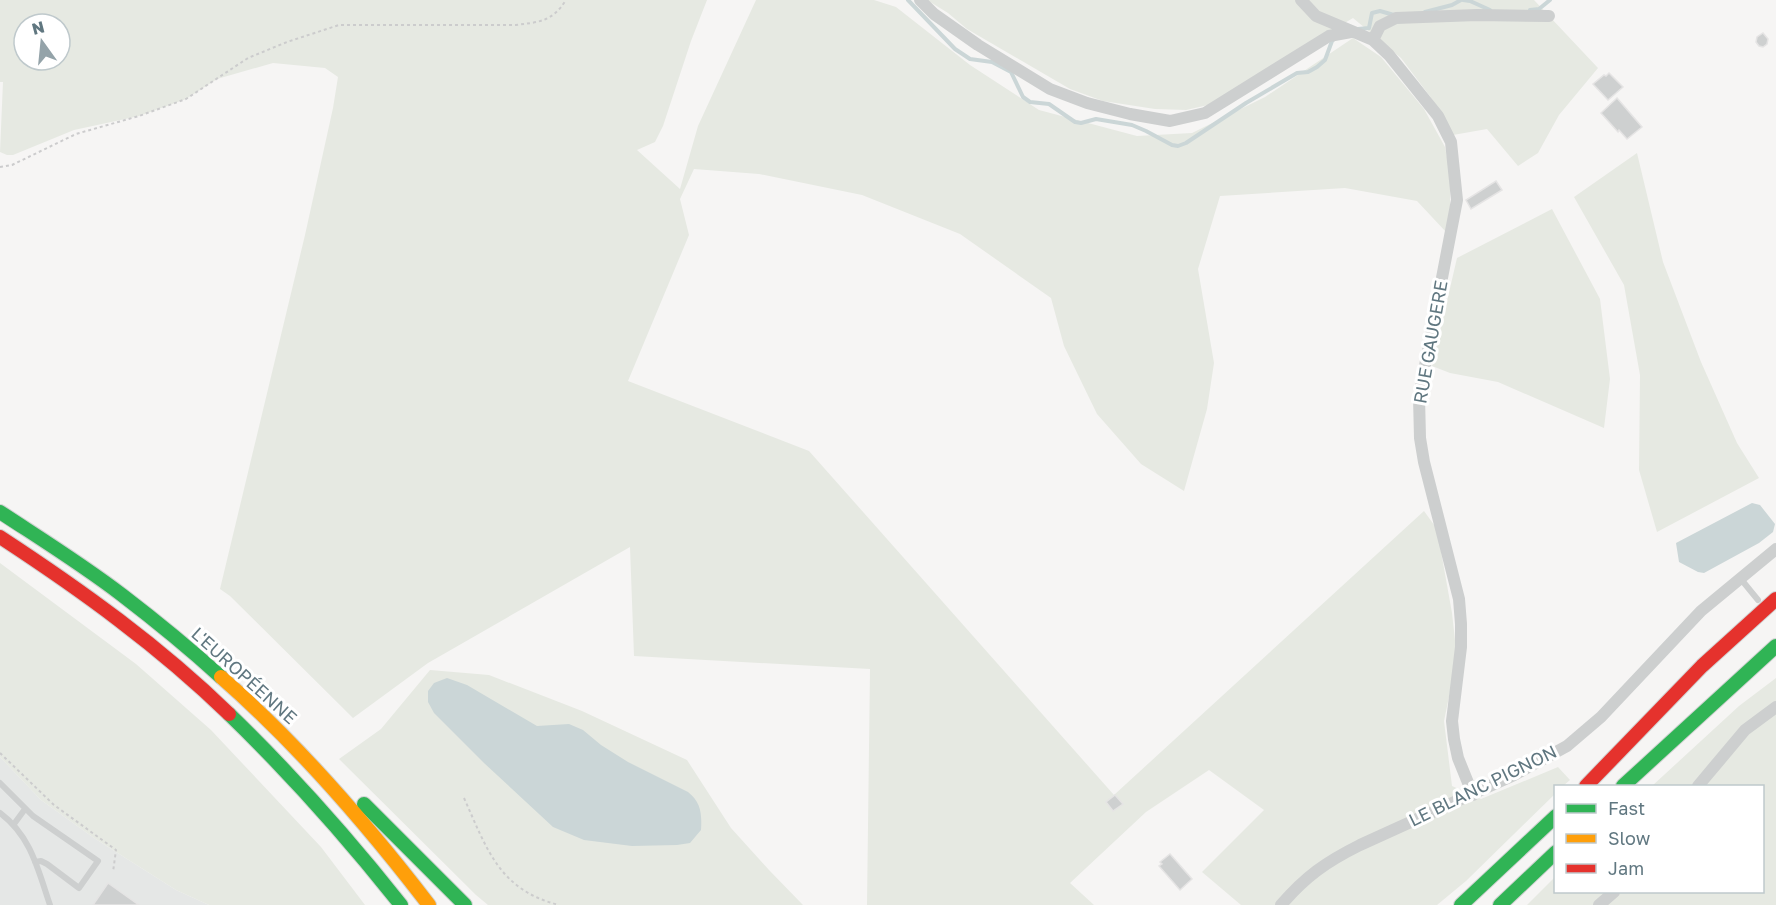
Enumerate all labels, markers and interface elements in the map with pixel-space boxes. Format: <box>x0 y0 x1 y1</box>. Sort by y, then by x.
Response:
north arrow <box>12 12 72 72</box>
text: N <box>30 16 47 39</box>
street label: RUE GAUGERE <box>1408 279 1452 405</box>
street label: L'EUROPÉENNE <box>187 622 302 728</box>
street label: LE BLANC PIGNON <box>1405 740 1560 830</box>
legend <box>1554 785 1764 893</box>
text: Fast <box>1608 797 1645 819</box>
text: Slow <box>1608 827 1651 849</box>
text: Jam <box>1608 857 1644 879</box>

